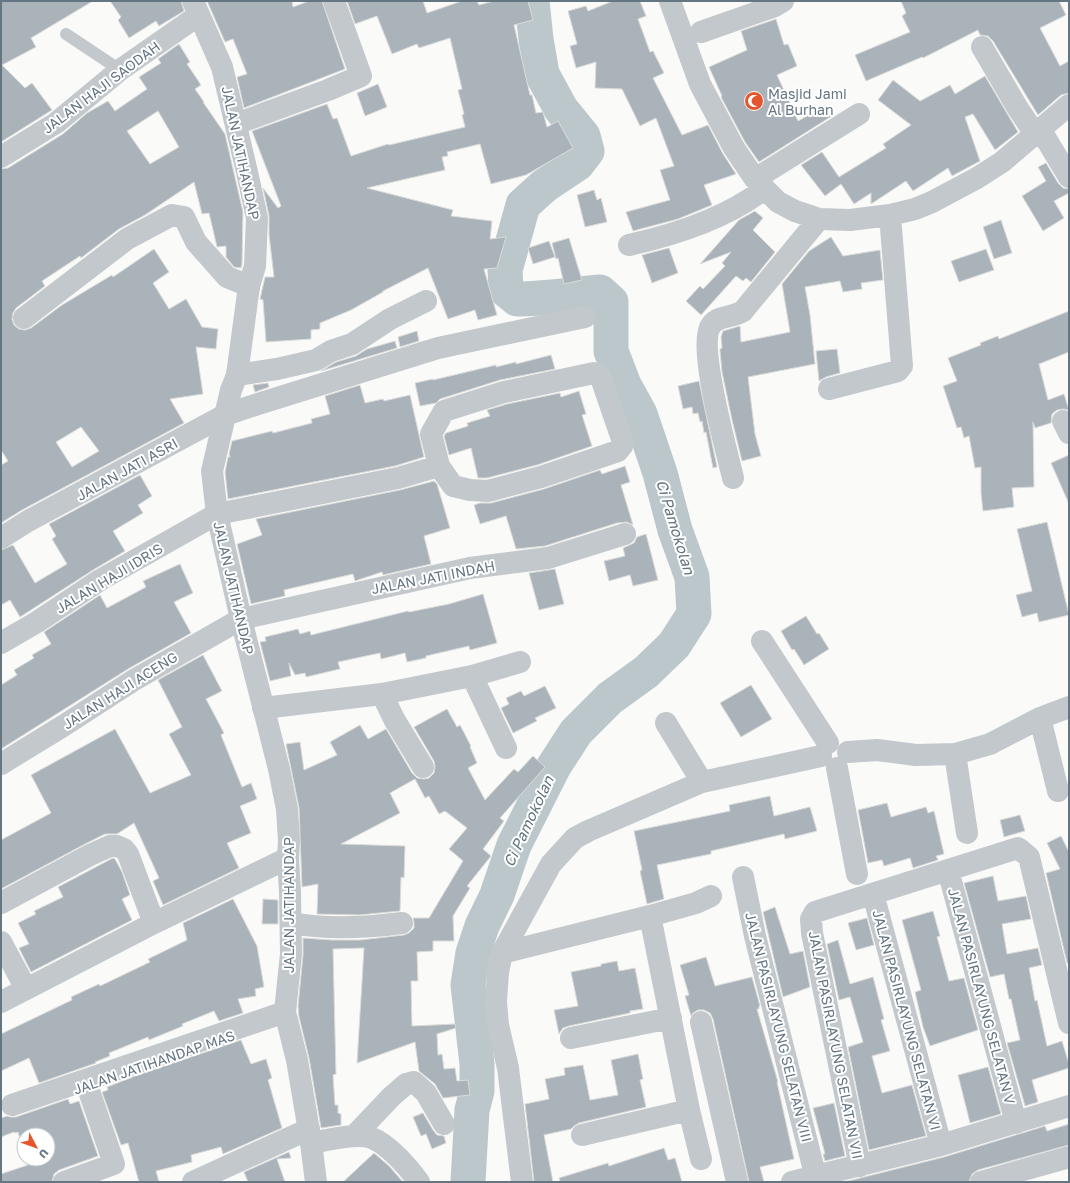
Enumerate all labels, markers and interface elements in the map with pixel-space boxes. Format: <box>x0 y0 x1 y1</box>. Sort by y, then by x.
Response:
street label: JALAN HAJI SAODAH <box>39 37 163 137</box>
street label: JALAN JATIHANDAP <box>219 85 263 221</box>
place label: Masjid Jami Al Burhan <box>768 85 847 118</box>
mosque icon: Masjid Jami Al Burhan <box>743 90 765 112</box>
street label: JALAN JATI ASRI <box>73 434 181 504</box>
water label: Ci Pamokolan <box>653 477 699 577</box>
street label: JALAN JATIHANDAP <box>210 520 258 656</box>
street label: JALAN HAJI IDRIS <box>53 539 165 617</box>
street label: JALAN JATI INDAH <box>370 557 496 597</box>
street label: JALAN HAJI ACENG <box>59 648 181 732</box>
water label: Ci Pamokolan <box>499 772 557 869</box>
street label: JALAN JATIHANDAP <box>280 837 297 973</box>
street label: JALAN PASIRLAYUNG SELATAN V <box>945 886 1019 1106</box>
street label: JALAN PASIRLAYUNG SELATAN VI <box>869 908 945 1132</box>
street label: JALAN PASIRLAYUNG SELATAN VIII <box>742 910 816 1144</box>
street label: JALAN PASIRLAYUNG SELATAN VII <box>806 930 866 1160</box>
street label: JALAN JATIHANDAP MAS <box>71 1026 237 1098</box>
north arrow <box>16 1127 56 1167</box>
text: U <box>36 1147 51 1161</box>

